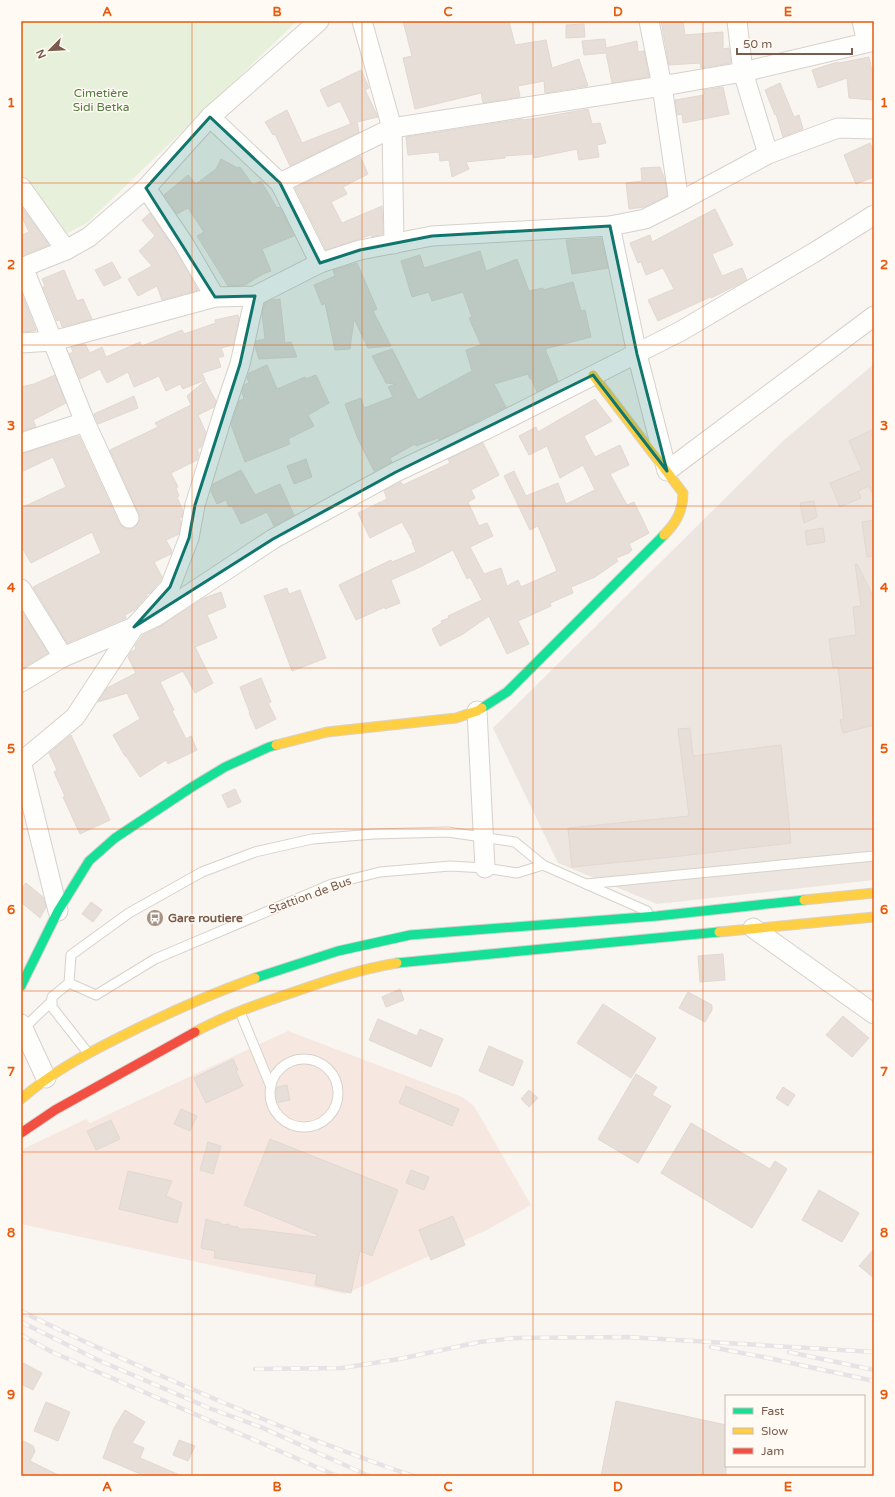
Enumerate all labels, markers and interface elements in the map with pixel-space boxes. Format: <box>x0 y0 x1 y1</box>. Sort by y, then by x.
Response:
text: A <box>102 4 112 20</box>
text: B <box>272 4 282 20</box>
text: C <box>443 4 453 20</box>
text: D <box>613 4 623 20</box>
text: E <box>784 4 792 20</box>
north arrow <box>30 30 70 70</box>
scale bar <box>737 30 852 56</box>
text: 50 m <box>743 37 772 51</box>
text: N <box>34 47 49 61</box>
park label: Cimetière Sidi Betka <box>73 86 129 114</box>
text: 1 <box>7 95 15 111</box>
text: 1 <box>880 95 888 111</box>
text: 2 <box>7 257 15 273</box>
text: 2 <box>880 257 888 273</box>
text: 3 <box>7 418 15 434</box>
text: 3 <box>880 418 888 434</box>
text: 4 <box>7 580 16 596</box>
text: 4 <box>880 580 889 596</box>
text: 5 <box>7 741 15 757</box>
text: 5 <box>880 741 888 757</box>
street label: Stattion de Bus <box>267 873 353 916</box>
text: 6 <box>7 902 15 918</box>
text: 6 <box>880 902 888 918</box>
bus stop icon: Gare routiere <box>145 908 165 928</box>
place label: Gare routiere <box>168 911 243 925</box>
text: 7 <box>7 1064 15 1080</box>
text: 7 <box>880 1064 888 1080</box>
text: 8 <box>7 1225 15 1241</box>
text: 8 <box>880 1225 888 1241</box>
text: 9 <box>7 1387 15 1403</box>
text: 9 <box>880 1387 888 1403</box>
legend <box>725 1395 865 1467</box>
text: Fast <box>761 1404 785 1418</box>
text: Slow <box>761 1424 788 1438</box>
text: Jam <box>761 1444 784 1458</box>
text: A <box>102 1479 112 1495</box>
text: B <box>272 1479 282 1495</box>
text: C <box>443 1479 453 1495</box>
text: D <box>613 1479 623 1495</box>
text: E <box>784 1479 792 1495</box>

